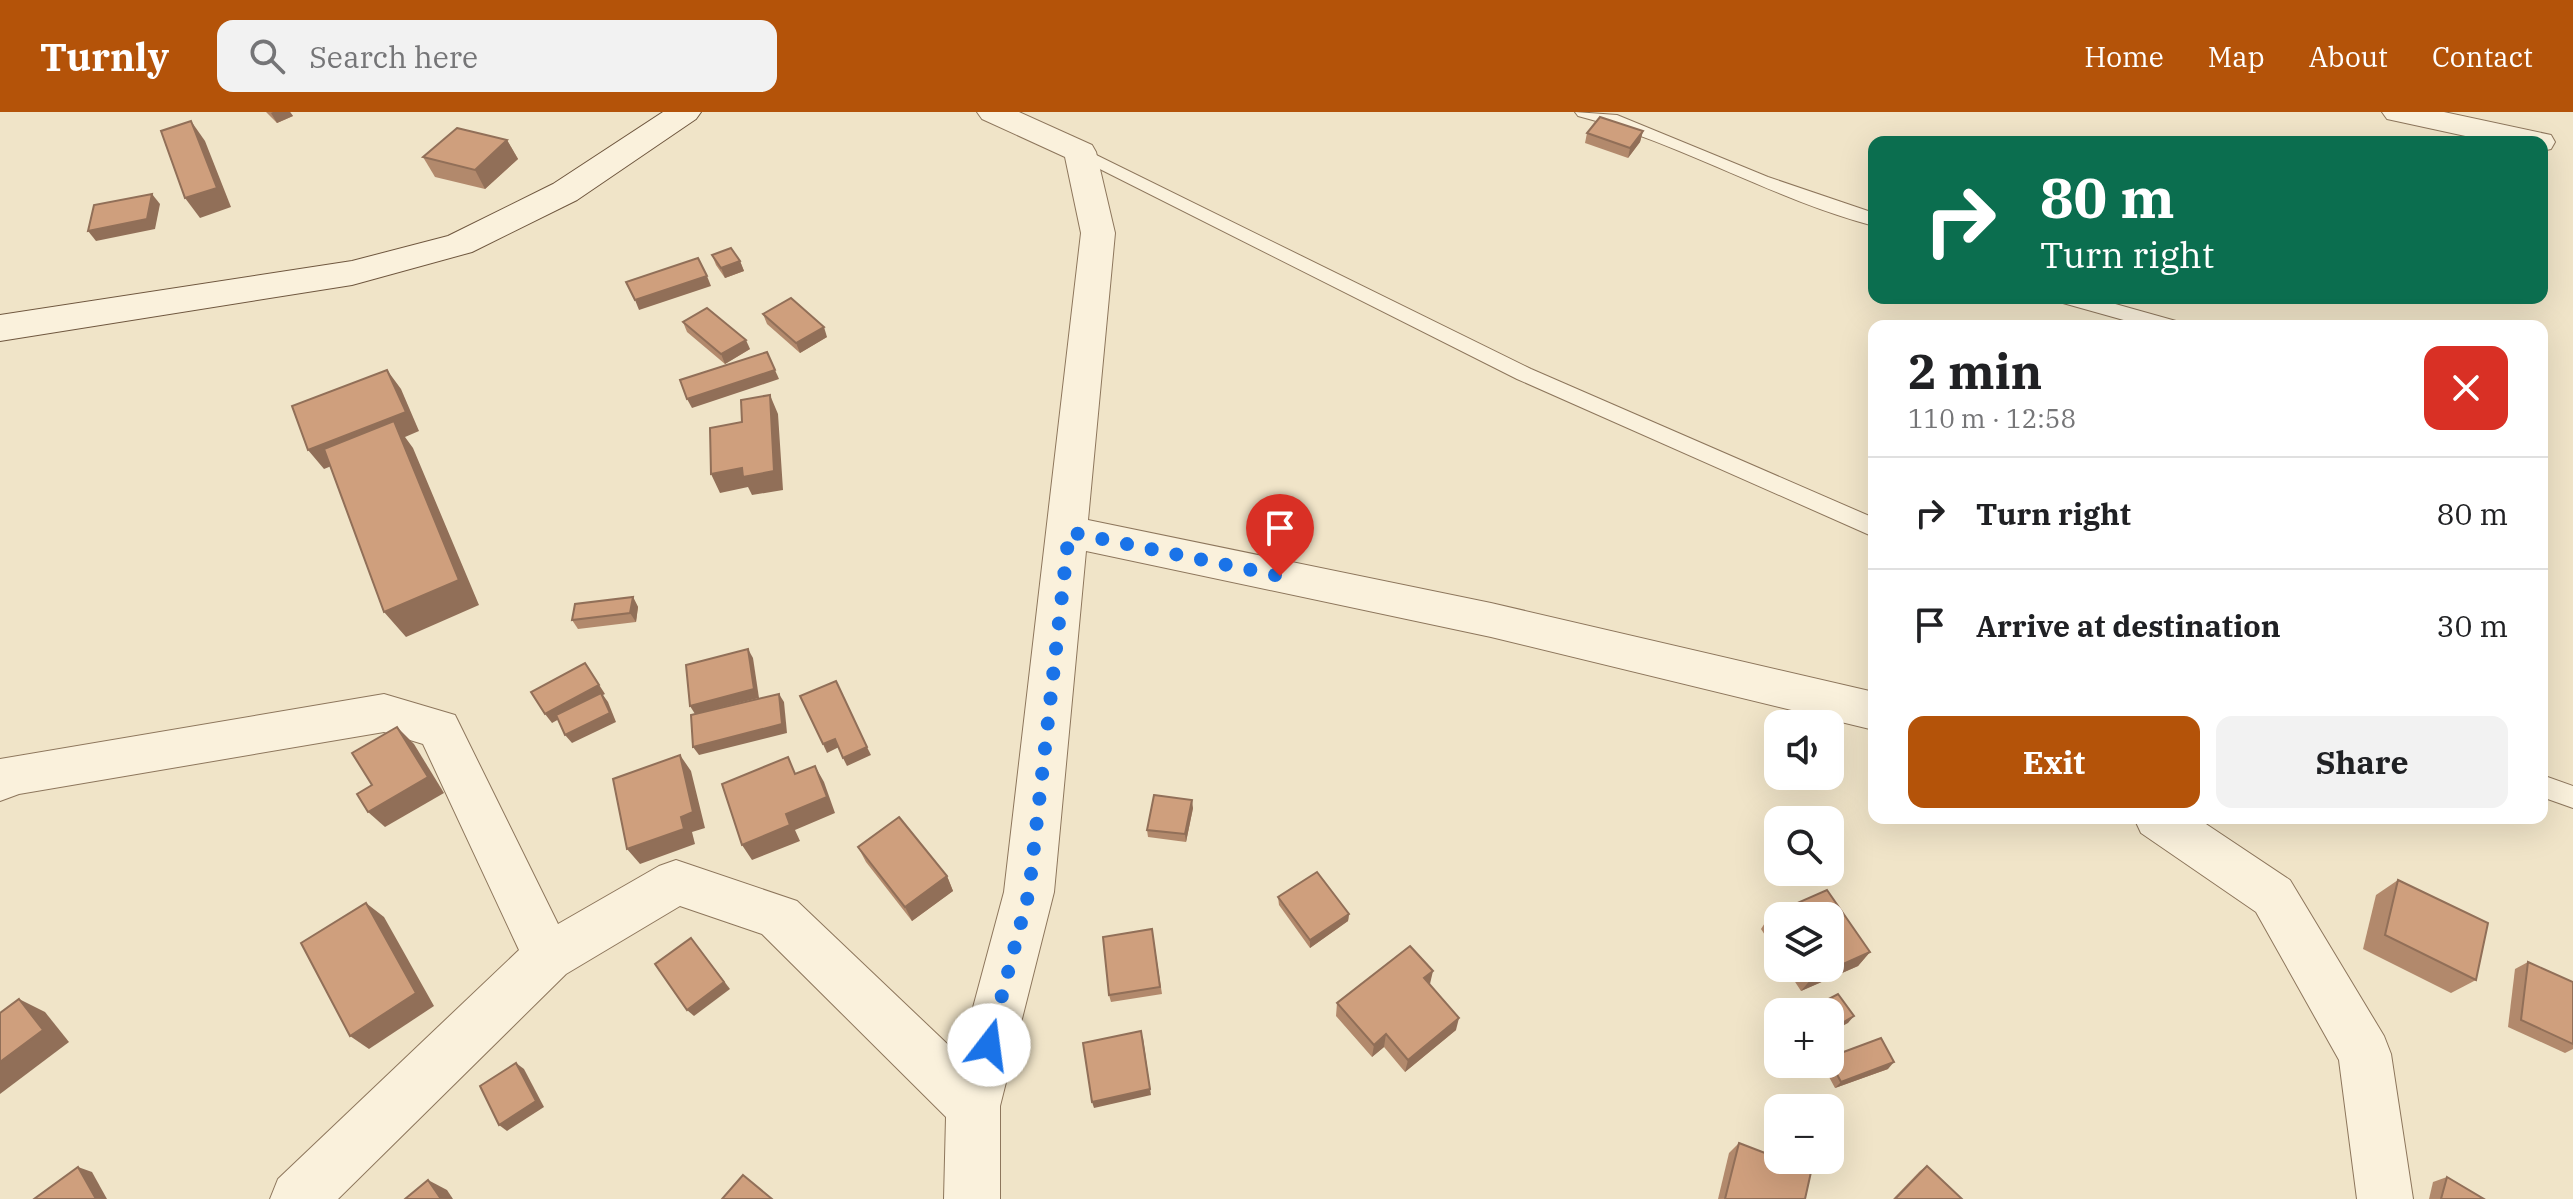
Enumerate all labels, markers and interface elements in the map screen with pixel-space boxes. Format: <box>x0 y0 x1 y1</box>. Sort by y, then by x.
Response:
search box <box>217 20 777 92</box>
text: Turnly <box>40 32 169 81</box>
icon: search <box>245 34 289 78</box>
text: Search here <box>309 37 478 76</box>
text: Home <box>2084 38 2164 75</box>
text: Map <box>2208 38 2265 75</box>
text: About <box>2309 38 2388 75</box>
text: Contact <box>2432 38 2533 75</box>
text: 80 m <box>2040 161 2175 233</box>
icon: right <box>1908 168 2012 272</box>
text: Turn right <box>2040 231 2214 278</box>
text: 2 min <box>1908 340 2042 402</box>
button: close <box>2424 346 2508 430</box>
text: 110 m · 12:58 <box>1908 401 2076 435</box>
icon: right <box>1908 491 1952 535</box>
pin <box>1246 494 1314 576</box>
text: Turn right <box>1976 494 2131 533</box>
text: 80 m <box>2436 494 2508 533</box>
icon: arrive <box>1258 506 1302 550</box>
icon: arrive <box>1908 603 1952 647</box>
text: Arrive at destination <box>1976 606 2281 645</box>
text: 30 m <box>2436 606 2508 645</box>
map controls <box>1764 710 1844 1174</box>
button: sound <box>1764 710 1844 790</box>
button: Exit <box>1908 716 2200 808</box>
button: Share <box>2216 716 2508 808</box>
button: search <box>1764 806 1844 886</box>
button: layers <box>1764 902 1844 982</box>
button: + <box>1764 998 1844 1078</box>
position arrow <box>947 1003 1031 1087</box>
button: − <box>1764 1094 1844 1174</box>

